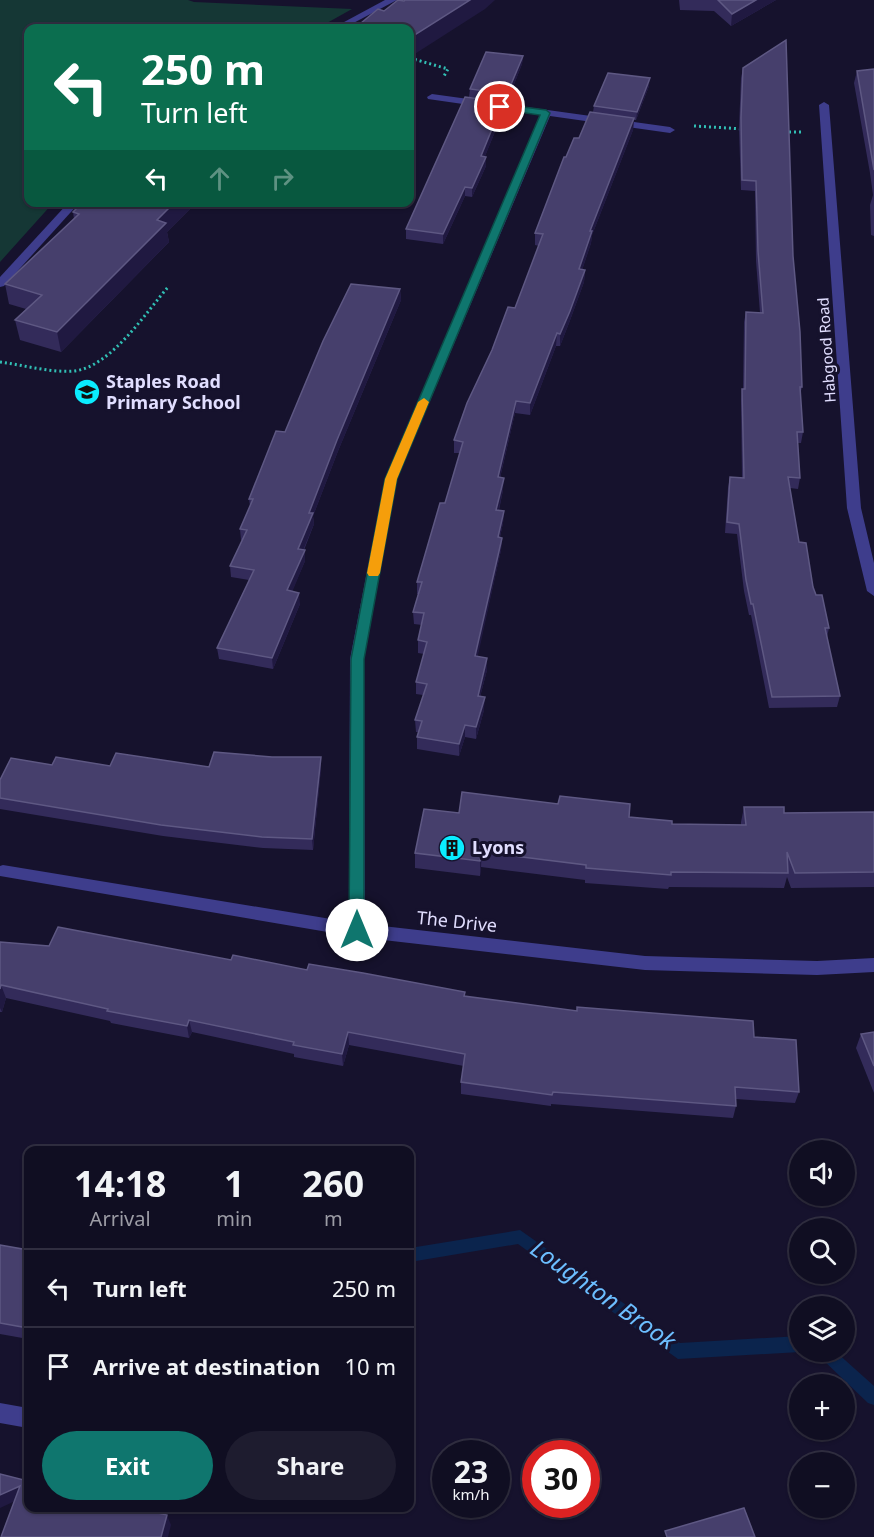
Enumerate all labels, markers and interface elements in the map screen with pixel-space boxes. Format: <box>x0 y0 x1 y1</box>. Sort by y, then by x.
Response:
text: 250 m <box>141 40 265 97</box>
icon: left <box>42 48 120 126</box>
pin <box>474 81 525 132</box>
icon: arrive <box>483 90 516 123</box>
text: Turn left <box>141 94 247 131</box>
icon: left <box>140 162 173 195</box>
icon: ahead <box>203 162 236 195</box>
icon: right <box>266 162 299 195</box>
street label: Habgood Road <box>812 297 840 403</box>
place label: Staples Road Primary School <box>106 369 241 414</box>
school or university icon: Staples Road Primary School <box>72 377 102 407</box>
building icon: Lyons <box>437 833 467 863</box>
place label: Lyons <box>472 835 524 859</box>
position arrow <box>325 898 389 962</box>
street label: The Drive <box>416 905 498 937</box>
map controls <box>789 1140 855 1518</box>
button: sound <box>789 1140 855 1206</box>
text: 14:18 <box>74 1159 166 1208</box>
text: 1 <box>224 1159 245 1208</box>
text: 260 <box>302 1159 364 1208</box>
text: Arrival <box>90 1205 151 1232</box>
text: min <box>216 1205 252 1232</box>
text: m <box>324 1205 343 1232</box>
button: search <box>789 1218 855 1284</box>
water label: Loughton Brook <box>524 1231 684 1357</box>
icon: left <box>42 1272 75 1305</box>
text: Turn left <box>93 1273 187 1303</box>
text: 250 m <box>332 1273 396 1303</box>
button: layers <box>789 1296 855 1362</box>
icon: arrive <box>42 1350 75 1383</box>
text: Arrive at destination <box>93 1351 320 1381</box>
text: 10 m <box>345 1351 396 1381</box>
button: + <box>789 1374 855 1440</box>
button: Exit <box>42 1431 213 1500</box>
button: Share <box>225 1431 396 1500</box>
speed limit sign: 30 <box>522 1440 600 1518</box>
text: 23 <box>454 1451 488 1492</box>
button: − <box>789 1452 855 1518</box>
text: km/h <box>453 1484 489 1504</box>

